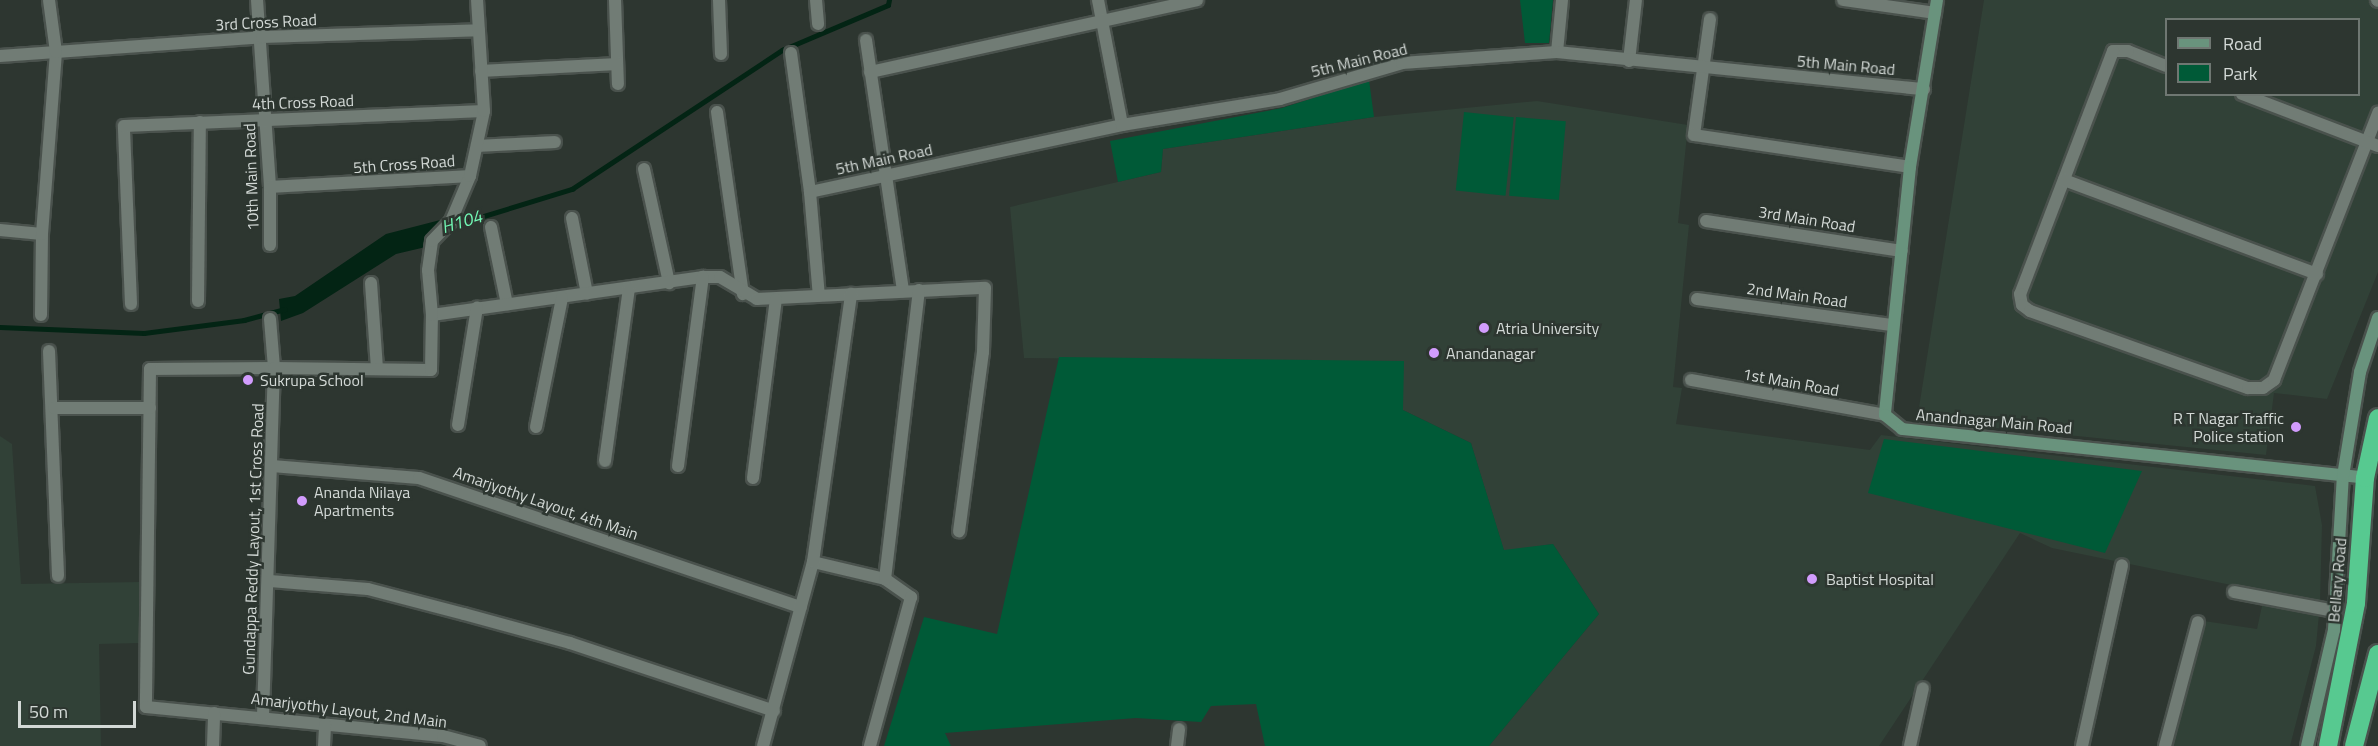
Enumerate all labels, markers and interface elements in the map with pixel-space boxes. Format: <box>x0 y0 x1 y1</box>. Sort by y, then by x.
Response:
street label: 3rd Cross Road <box>215 10 317 34</box>
legend <box>2165 18 2360 96</box>
text: Road <box>2223 30 2262 57</box>
street label: 5th Main Road <box>1309 39 1409 81</box>
street label: 5th Main Road <box>1796 51 1896 79</box>
text: Park <box>2223 60 2257 87</box>
street label: 4th Cross Road <box>252 91 354 113</box>
street label: 10th Main Road <box>240 123 262 231</box>
street label: 5th Main Road <box>834 139 934 179</box>
street label: 5th Cross Road <box>352 151 456 177</box>
street label: 3rd Main Road <box>1757 202 1857 236</box>
water label: H104 <box>439 206 485 238</box>
street label: 2nd Main Road <box>1746 278 1848 312</box>
place label: Atria University <box>1496 318 1599 338</box>
marker: Atria University <box>1477 321 1491 335</box>
place label: Anandanagar <box>1446 343 1536 363</box>
marker: Anandanagar <box>1427 346 1441 360</box>
street label: 1st Main Road <box>1741 364 1841 400</box>
place label: Sukrupa School <box>260 370 364 390</box>
marker: Sukrupa School <box>241 373 255 387</box>
street label: Gundappa Reddy Layout, 1st Cross Road <box>239 403 267 675</box>
street label: Anandnagar Main Road <box>1915 405 2073 437</box>
place label: R T Nagar Traffic Police station <box>2173 408 2284 446</box>
marker: R T Nagar Traffic Police station <box>2289 420 2303 434</box>
street label: Amarjyothy Layout, 4th Main <box>451 462 641 544</box>
place label: Ananda Nilaya Apartments <box>314 482 410 520</box>
marker: Ananda Nilaya Apartments <box>295 494 309 508</box>
street label: Bellary Road <box>2324 537 2350 623</box>
place label: Baptist Hospital <box>1826 569 1934 589</box>
marker: Baptist Hospital <box>1803 570 1821 588</box>
street label: Amarjyothy Layout, 2nd Main <box>250 688 448 732</box>
scale bar <box>21 689 140 727</box>
text: 50 m <box>29 698 68 725</box>

